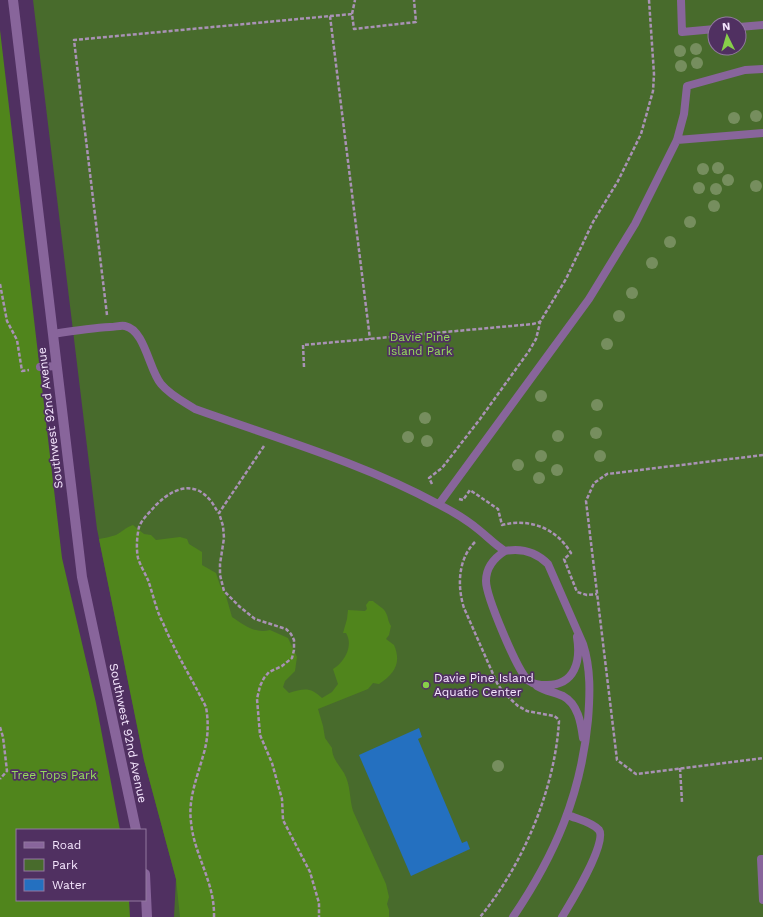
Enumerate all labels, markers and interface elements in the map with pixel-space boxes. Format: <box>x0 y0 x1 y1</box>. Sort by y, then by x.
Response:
north arrow <box>707 16 747 56</box>
text: N <box>722 20 731 33</box>
park label: Davie Pine Island Park <box>387 330 453 358</box>
street label: Southwest 92nd Avenue <box>34 346 66 489</box>
street label: Southwest 92nd Avenue <box>106 662 150 804</box>
place label: Davie Pine Island Aquatic Center <box>434 671 534 699</box>
marker: Davie Pine Island Aquatic Center <box>421 680 431 690</box>
park label: Tree Tops Park <box>11 768 97 782</box>
legend <box>16 829 146 901</box>
text: Road <box>52 838 81 852</box>
text: Park <box>52 858 78 872</box>
text: Water <box>52 878 87 892</box>

